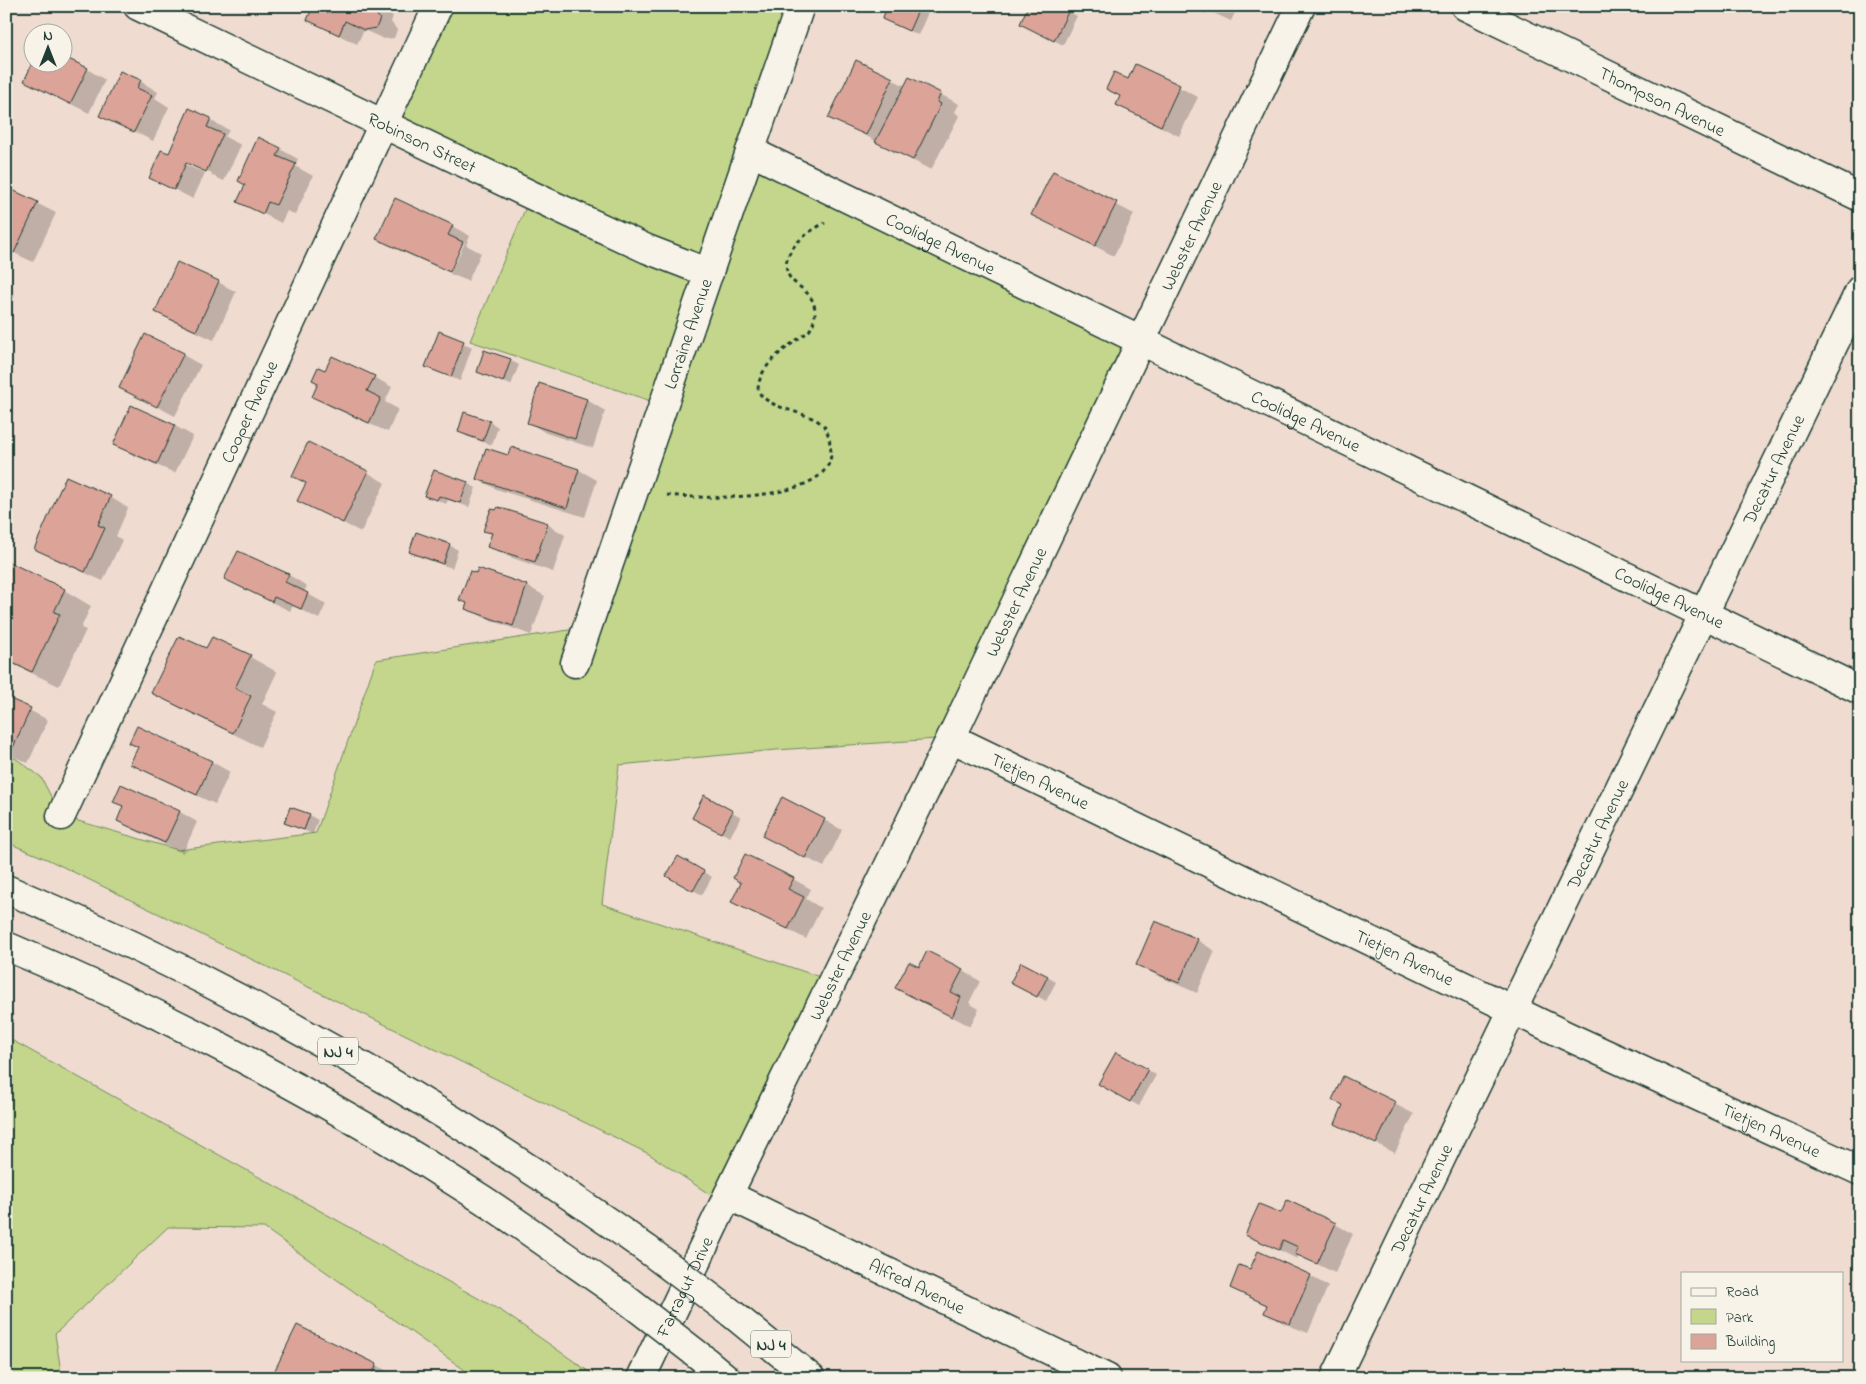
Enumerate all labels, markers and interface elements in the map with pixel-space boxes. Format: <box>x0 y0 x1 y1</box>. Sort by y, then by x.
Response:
north arrow <box>22 22 72 72</box>
text: N <box>43 26 53 47</box>
street label: Thompson Avenue <box>1594 61 1730 145</box>
street label: Robinson Street <box>362 107 480 182</box>
street label: Webster Avenue <box>1156 176 1231 296</box>
street label: Coolidge Avenue <box>881 208 1000 284</box>
street label: Lorraine Avenue <box>659 275 721 393</box>
street label: Cooper Avenue <box>216 356 286 468</box>
street label: Coolidge Avenue <box>1246 385 1365 461</box>
street label: Decatur Avenue <box>1737 410 1813 530</box>
street label: Webster Avenue <box>981 543 1056 662</box>
street label: Coolidge Avenue <box>1609 562 1729 637</box>
street label: Tietjen Avenue <box>986 748 1094 818</box>
street label: Decatur Avenue <box>1561 775 1637 895</box>
street label: Webster Avenue <box>804 906 880 1025</box>
street label: Tietjen Avenue <box>1350 924 1458 995</box>
road number: NJ 4 <box>318 1038 358 1064</box>
street label: Tietjen Avenue <box>1716 1098 1825 1166</box>
street label: Decatur Avenue <box>1385 1139 1461 1260</box>
street label: Farragut Drive <box>651 1232 722 1343</box>
street label: Alfred Avenue <box>864 1254 970 1323</box>
legend <box>1681 1272 1844 1362</box>
text: Road <box>1726 1281 1759 1303</box>
text: Park <box>1726 1307 1754 1329</box>
road number: NJ 4 <box>751 1330 791 1358</box>
text: Building <box>1725 1331 1775 1354</box>

